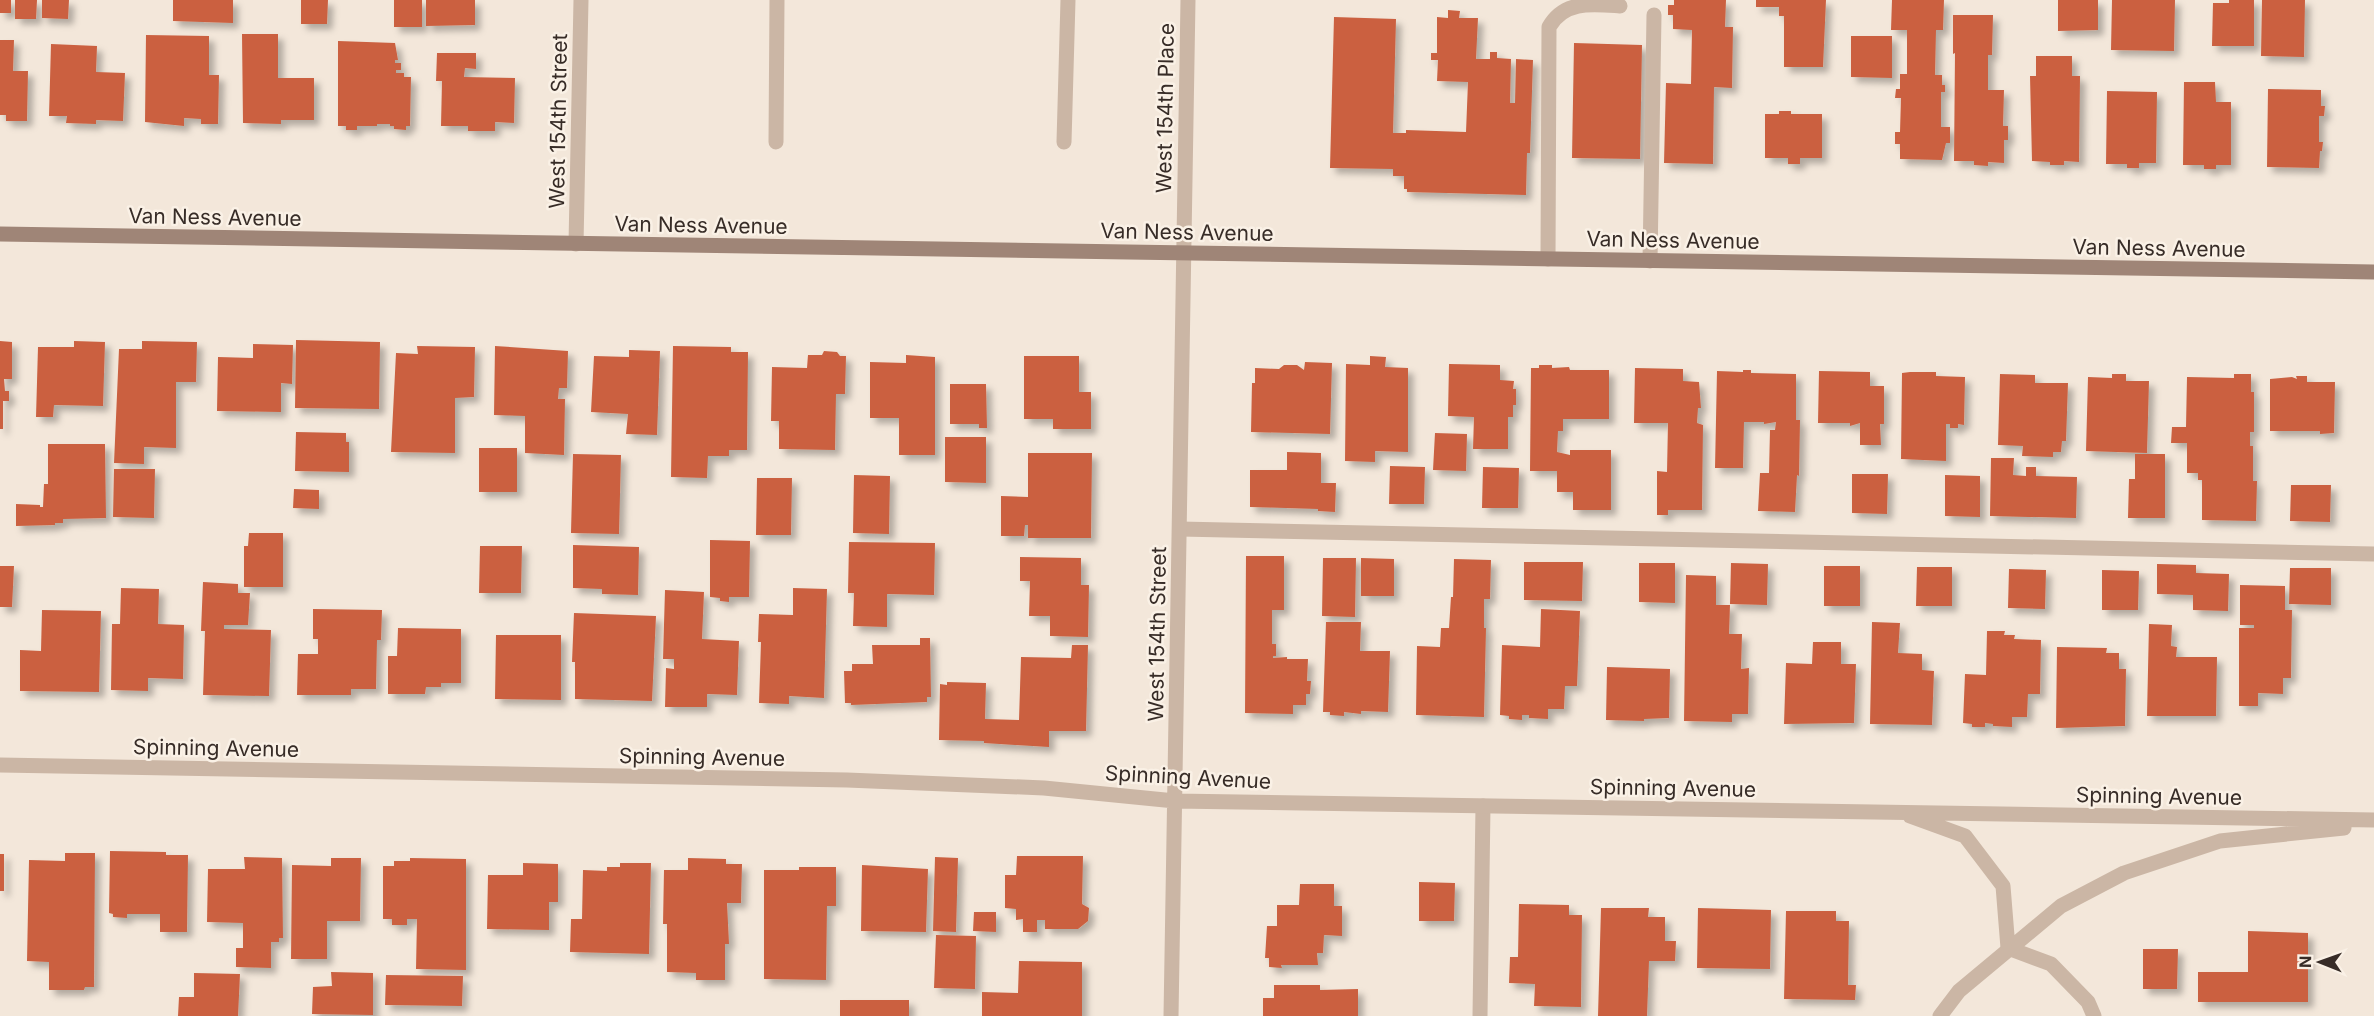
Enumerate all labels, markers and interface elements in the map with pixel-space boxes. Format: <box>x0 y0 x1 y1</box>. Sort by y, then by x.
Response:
street label: West 154th Place <box>1151 23 1179 193</box>
street label: West 154th Street <box>544 33 572 209</box>
street label: Van Ness Avenue <box>128 203 302 231</box>
street label: Van Ness Avenue <box>614 211 788 239</box>
street label: Van Ness Avenue <box>1100 218 1274 246</box>
street label: Van Ness Avenue <box>1586 226 1760 254</box>
street label: Van Ness Avenue <box>2072 234 2246 262</box>
street label: West 154th Street <box>1143 546 1171 722</box>
street label: Spinning Avenue <box>133 734 299 762</box>
street label: Spinning Avenue <box>619 743 785 771</box>
street label: Spinning Avenue <box>1104 760 1272 794</box>
street label: Spinning Avenue <box>1590 774 1756 802</box>
street label: Spinning Avenue <box>2076 782 2242 810</box>
north arrow <box>2290 932 2350 992</box>
text: N <box>2295 955 2315 968</box>

